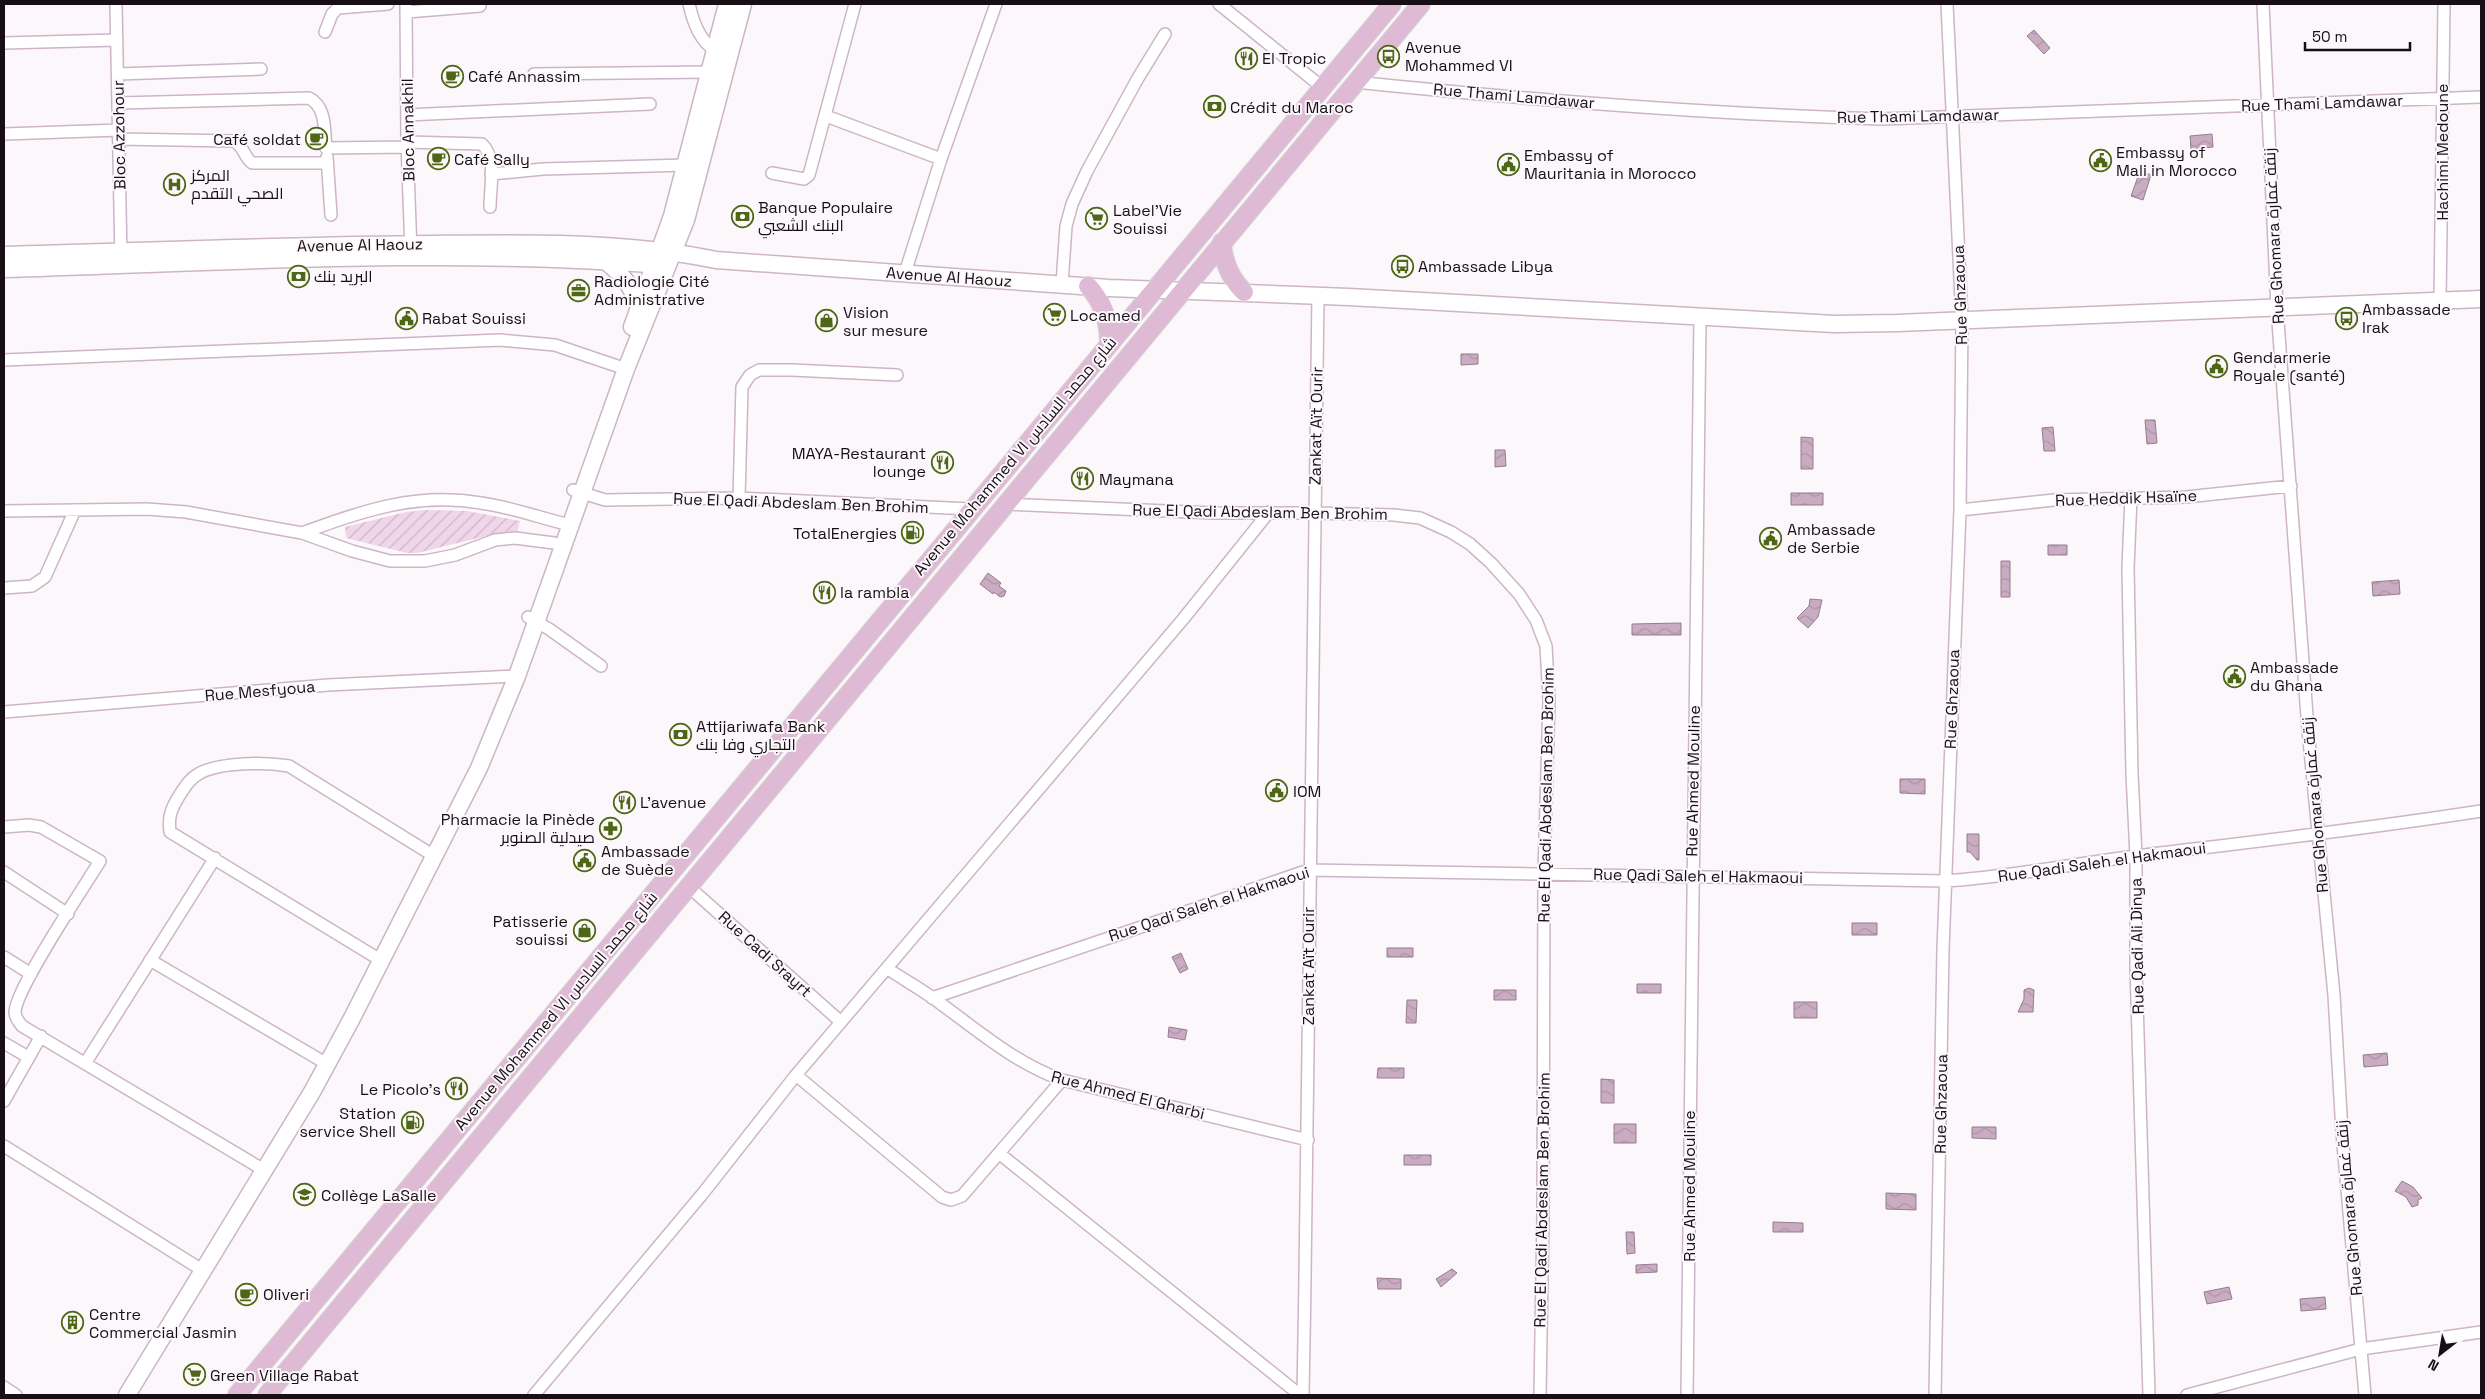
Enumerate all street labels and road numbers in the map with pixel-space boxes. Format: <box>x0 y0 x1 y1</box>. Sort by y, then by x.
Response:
street label: Bloc Annakhil <box>397 78 419 182</box>
street label: Rue Thami Lamdawar <box>1432 78 1596 114</box>
street label: Bloc Azzohour <box>108 80 130 190</box>
street label: Hachimi Medoune <box>2432 83 2453 221</box>
street label: Rue Thami Lamdawar <box>2241 90 2403 116</box>
street label: Rue Thami Lamdawar <box>1837 104 1999 128</box>
street label: Rue Ghomara زنقة غمارة <box>2259 147 2289 325</box>
street label: Avenue Al Haouz <box>297 233 423 257</box>
street label: Rue Ghzaoua <box>1948 245 1972 345</box>
street label: Avenue Al Haouz <box>885 262 1013 292</box>
street label: Avenue Mohammed VI شارع محمد السادس <box>909 332 1122 580</box>
street label: Zankat Aït Ourir <box>1304 367 1328 485</box>
street label: Rue Heddik Hsaïne <box>2055 485 2197 511</box>
street label: Rue El Qadi Abdeslam Ben Brohim <box>673 488 929 518</box>
street label: Rue El Qadi Abdeslam Ben Brohim <box>1132 499 1388 525</box>
street label: Rue Ghzaoua <box>1940 649 1964 749</box>
street label: Rue El Qadi Abdeslam Ben Brohim <box>1533 667 1559 923</box>
street label: Rue Mesfyoua <box>204 676 316 706</box>
street label: Rue Ahmed Mouline <box>1681 705 1705 857</box>
street label: Rue Ghomara زنقة غمارة <box>2297 716 2333 894</box>
street label: Rue Qadi Saleh el Hakmaoui <box>1997 837 2207 887</box>
street label: Rue Qadi Saleh el Hakmaoui <box>1106 862 1312 946</box>
street label: Rue Qadi Saleh el Hakmaoui <box>1593 864 1803 888</box>
street label: Rue Qadi Ali Dinya <box>2125 878 2149 1014</box>
street label: Avenue Mohammed VI شارع محمد السادس <box>450 887 663 1135</box>
street label: Rue Cadi Srayrt <box>714 906 816 1002</box>
street label: Zankat Aït Ourir <box>1298 907 1319 1025</box>
street label: Rue Ghzaoua <box>1930 1054 1952 1154</box>
street label: Rue Ahmed El Gharbi <box>1049 1066 1207 1124</box>
street label: Rue El Qadi Abdeslam Ben Brohim <box>1529 1072 1555 1328</box>
street label: Rue Ahmed Mouline <box>1679 1110 1700 1262</box>
street label: Rue Ghomara زنقة غمارة <box>2331 1119 2367 1297</box>

